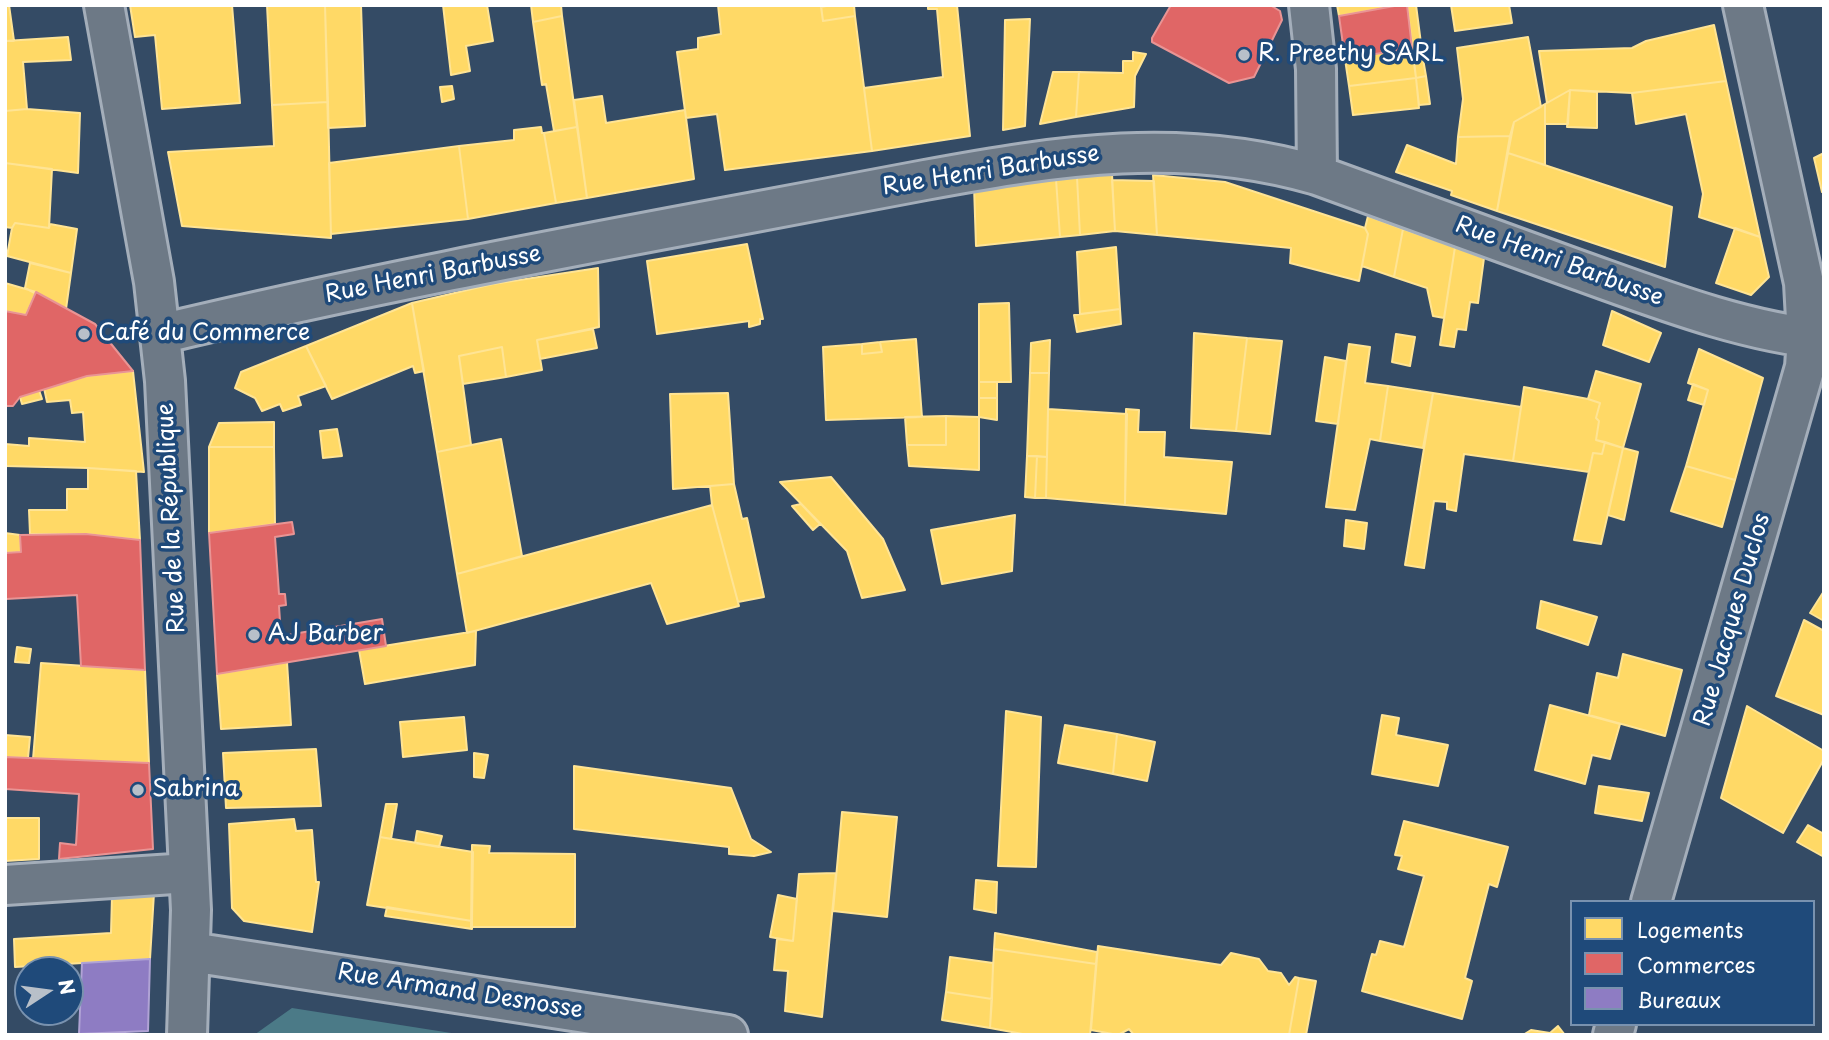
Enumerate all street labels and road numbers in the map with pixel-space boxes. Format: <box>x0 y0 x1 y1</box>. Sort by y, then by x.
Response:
street label: Rue Henri Barbusse <box>880 140 1102 202</box>
street label: Rue Henri Barbusse <box>1451 212 1667 312</box>
street label: Rue Henri Barbusse <box>323 241 543 309</box>
street label: Rue de la République <box>152 402 192 634</box>
street label: Rue Jacques Duclos <box>1689 510 1777 730</box>
street label: Rue Armand Desnosse <box>335 959 585 1025</box>

